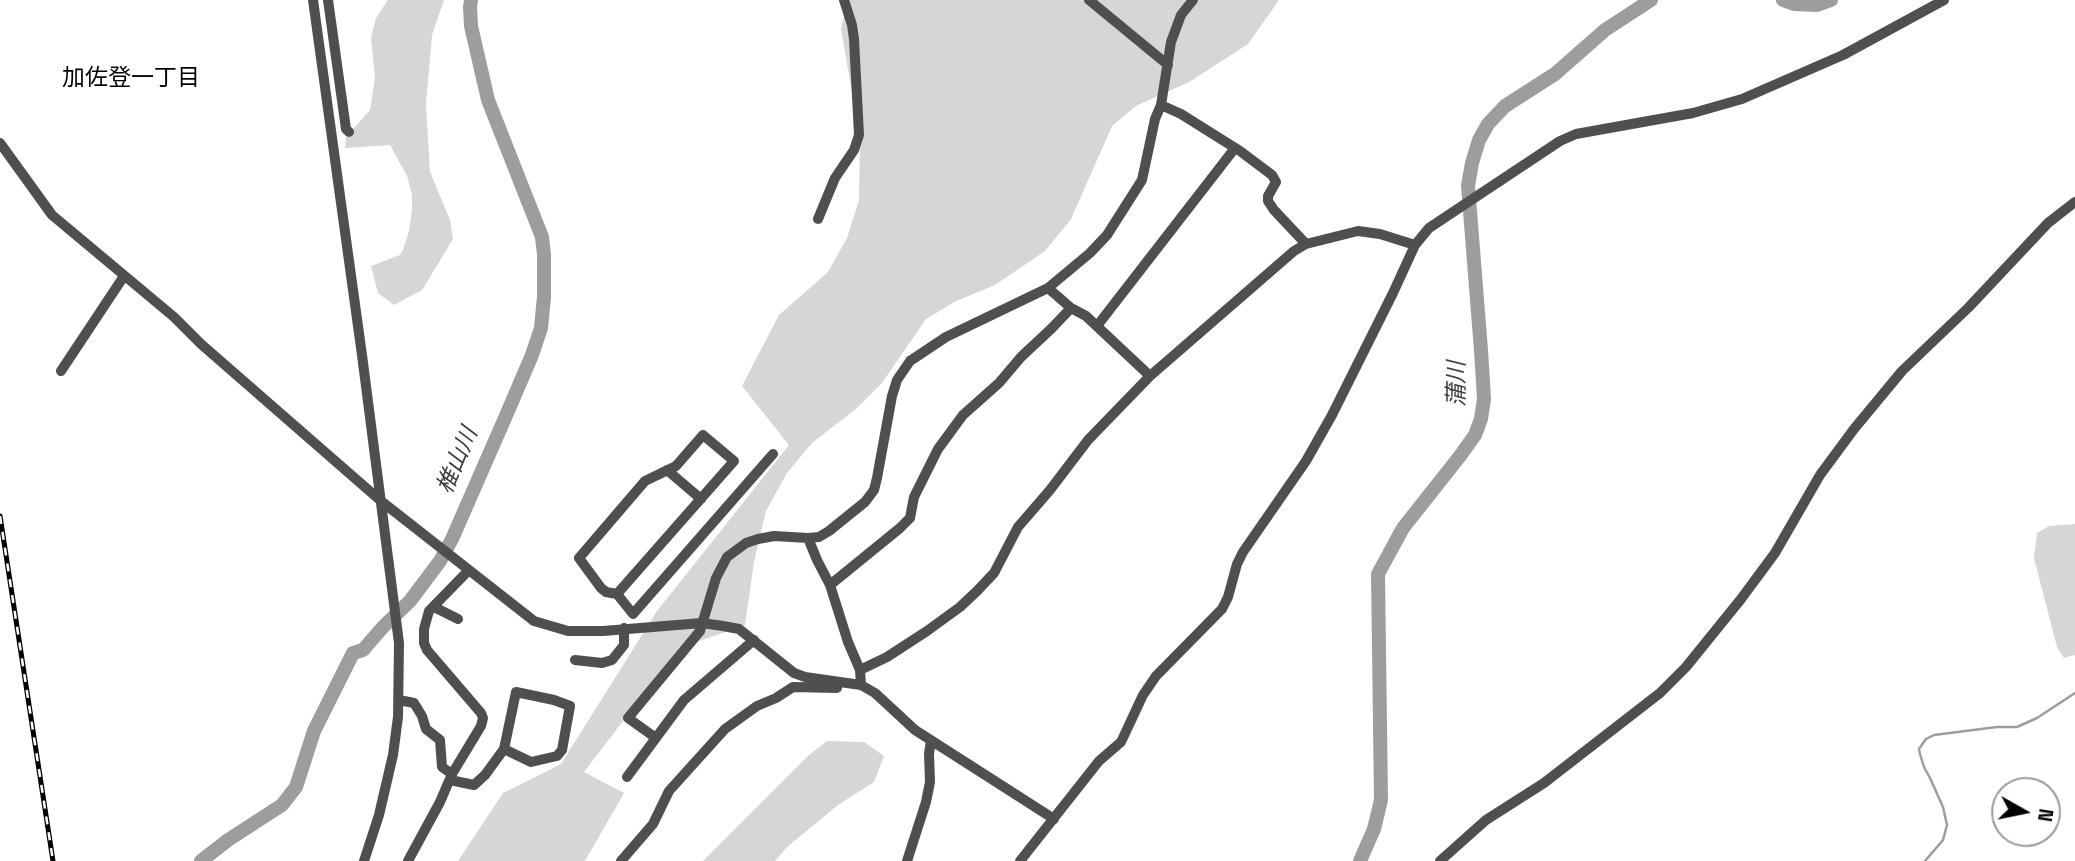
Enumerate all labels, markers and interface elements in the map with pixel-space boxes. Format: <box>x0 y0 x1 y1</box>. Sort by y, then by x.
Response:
district label: 加佐登一丁目 <box>62 65 200 93</box>
water label: 蒲川 <box>1444 361 1472 407</box>
water label: 椎山川 <box>432 424 484 498</box>
north arrow <box>1991 777 2061 847</box>
text: N <box>2032 807 2059 823</box>

